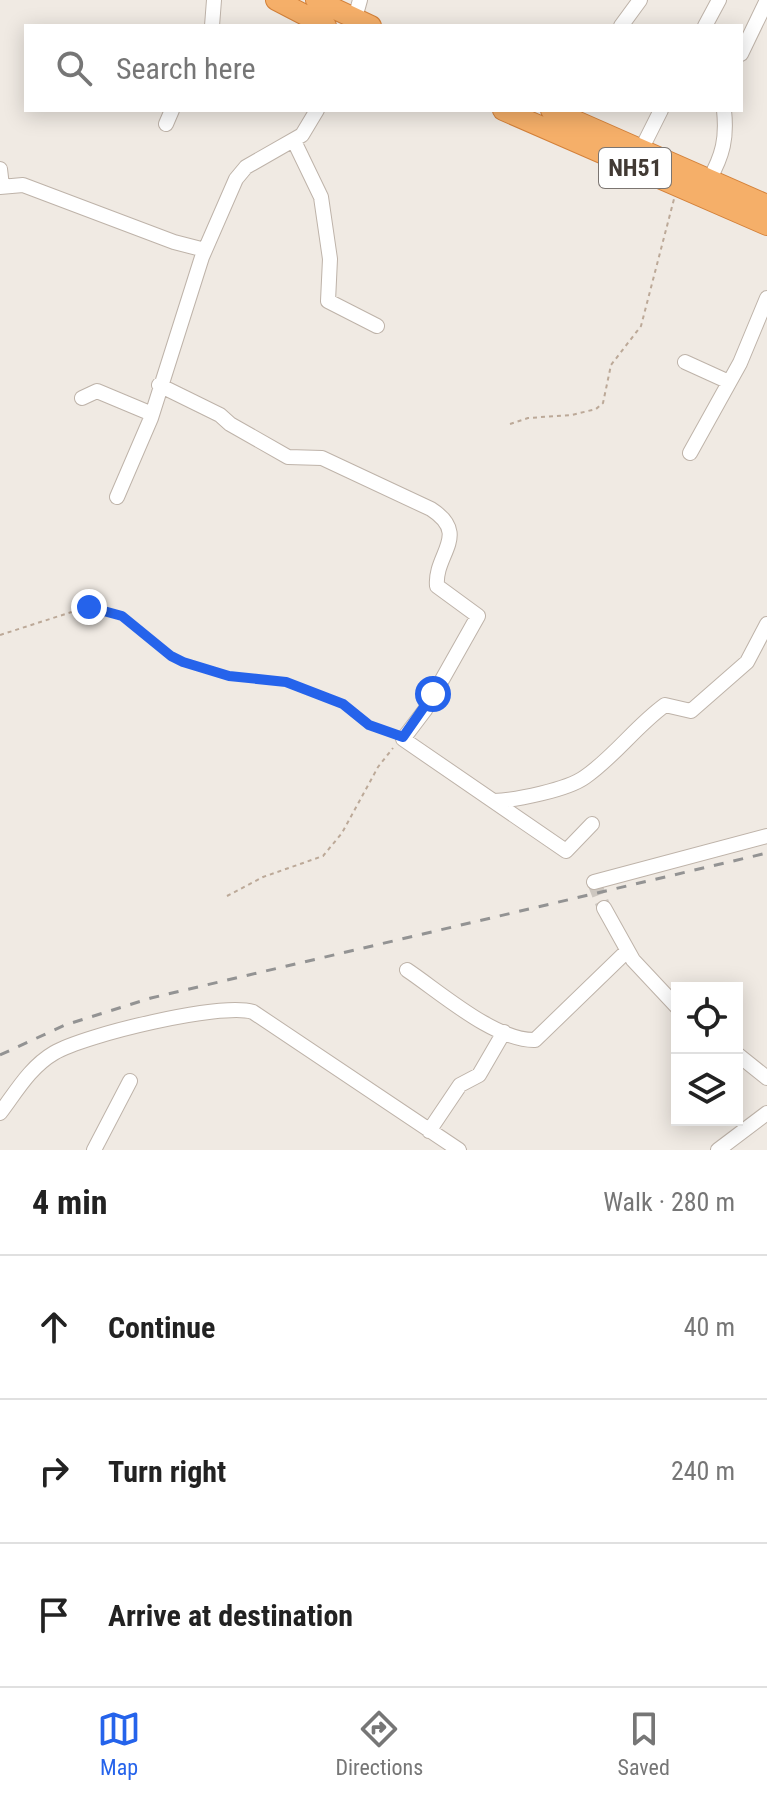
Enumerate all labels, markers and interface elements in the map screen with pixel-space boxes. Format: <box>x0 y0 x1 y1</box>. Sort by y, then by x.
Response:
search box <box>24 24 743 112</box>
icon: search <box>52 46 96 90</box>
text: Search here <box>116 51 256 86</box>
road number: NH51 <box>599 148 671 188</box>
route end <box>71 589 107 625</box>
route start <box>415 676 451 712</box>
map controls <box>671 982 743 1126</box>
button: locate <box>671 982 743 1054</box>
button: layers <box>671 1054 743 1126</box>
text: 4 min <box>32 1182 108 1222</box>
text: Walk · 280 m <box>603 1187 735 1217</box>
icon: ahead <box>32 1305 76 1349</box>
text: Continue <box>108 1310 215 1345</box>
text: 40 m <box>684 1312 735 1342</box>
icon: right <box>32 1449 76 1493</box>
text: Turn right <box>108 1454 226 1489</box>
text: 240 m <box>671 1456 735 1486</box>
icon: arrive <box>32 1593 76 1637</box>
text: Arrive at destination <box>108 1598 353 1633</box>
tab: Map <box>97 1707 141 1780</box>
tab: Directions <box>335 1707 423 1780</box>
tab: Saved <box>618 1707 670 1780</box>

